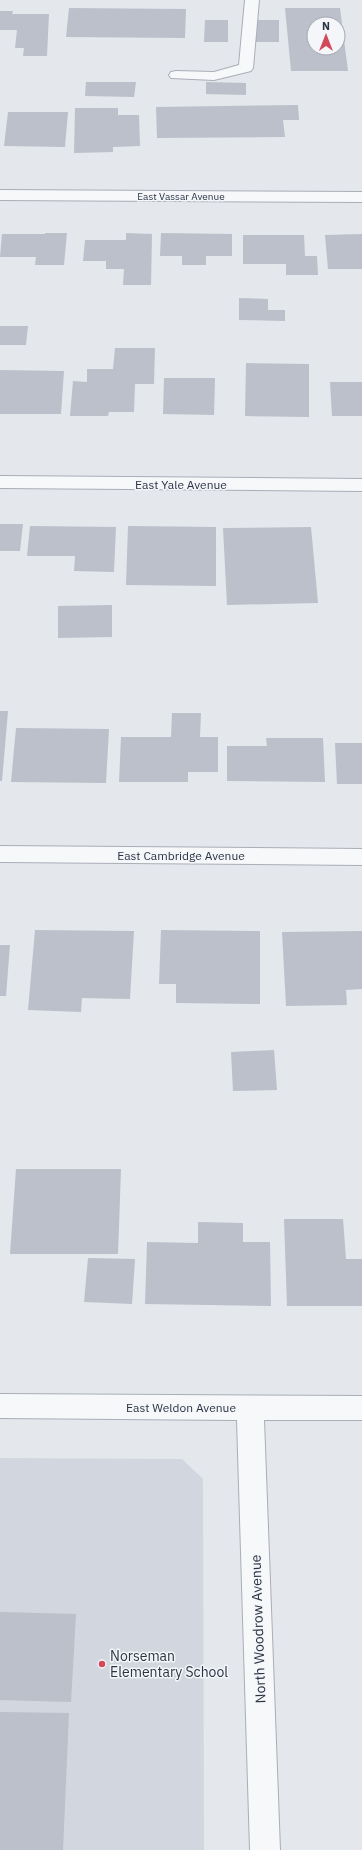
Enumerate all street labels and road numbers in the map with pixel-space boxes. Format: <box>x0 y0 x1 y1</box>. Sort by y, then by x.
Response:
street label: East Vassar Avenue <box>137 190 225 203</box>
street label: East Yale Avenue <box>135 477 227 492</box>
street label: East Cambridge Avenue <box>117 848 245 863</box>
street label: East Weldon Avenue <box>126 1400 236 1415</box>
street label: North Woodrow Avenue <box>246 1554 270 1704</box>

